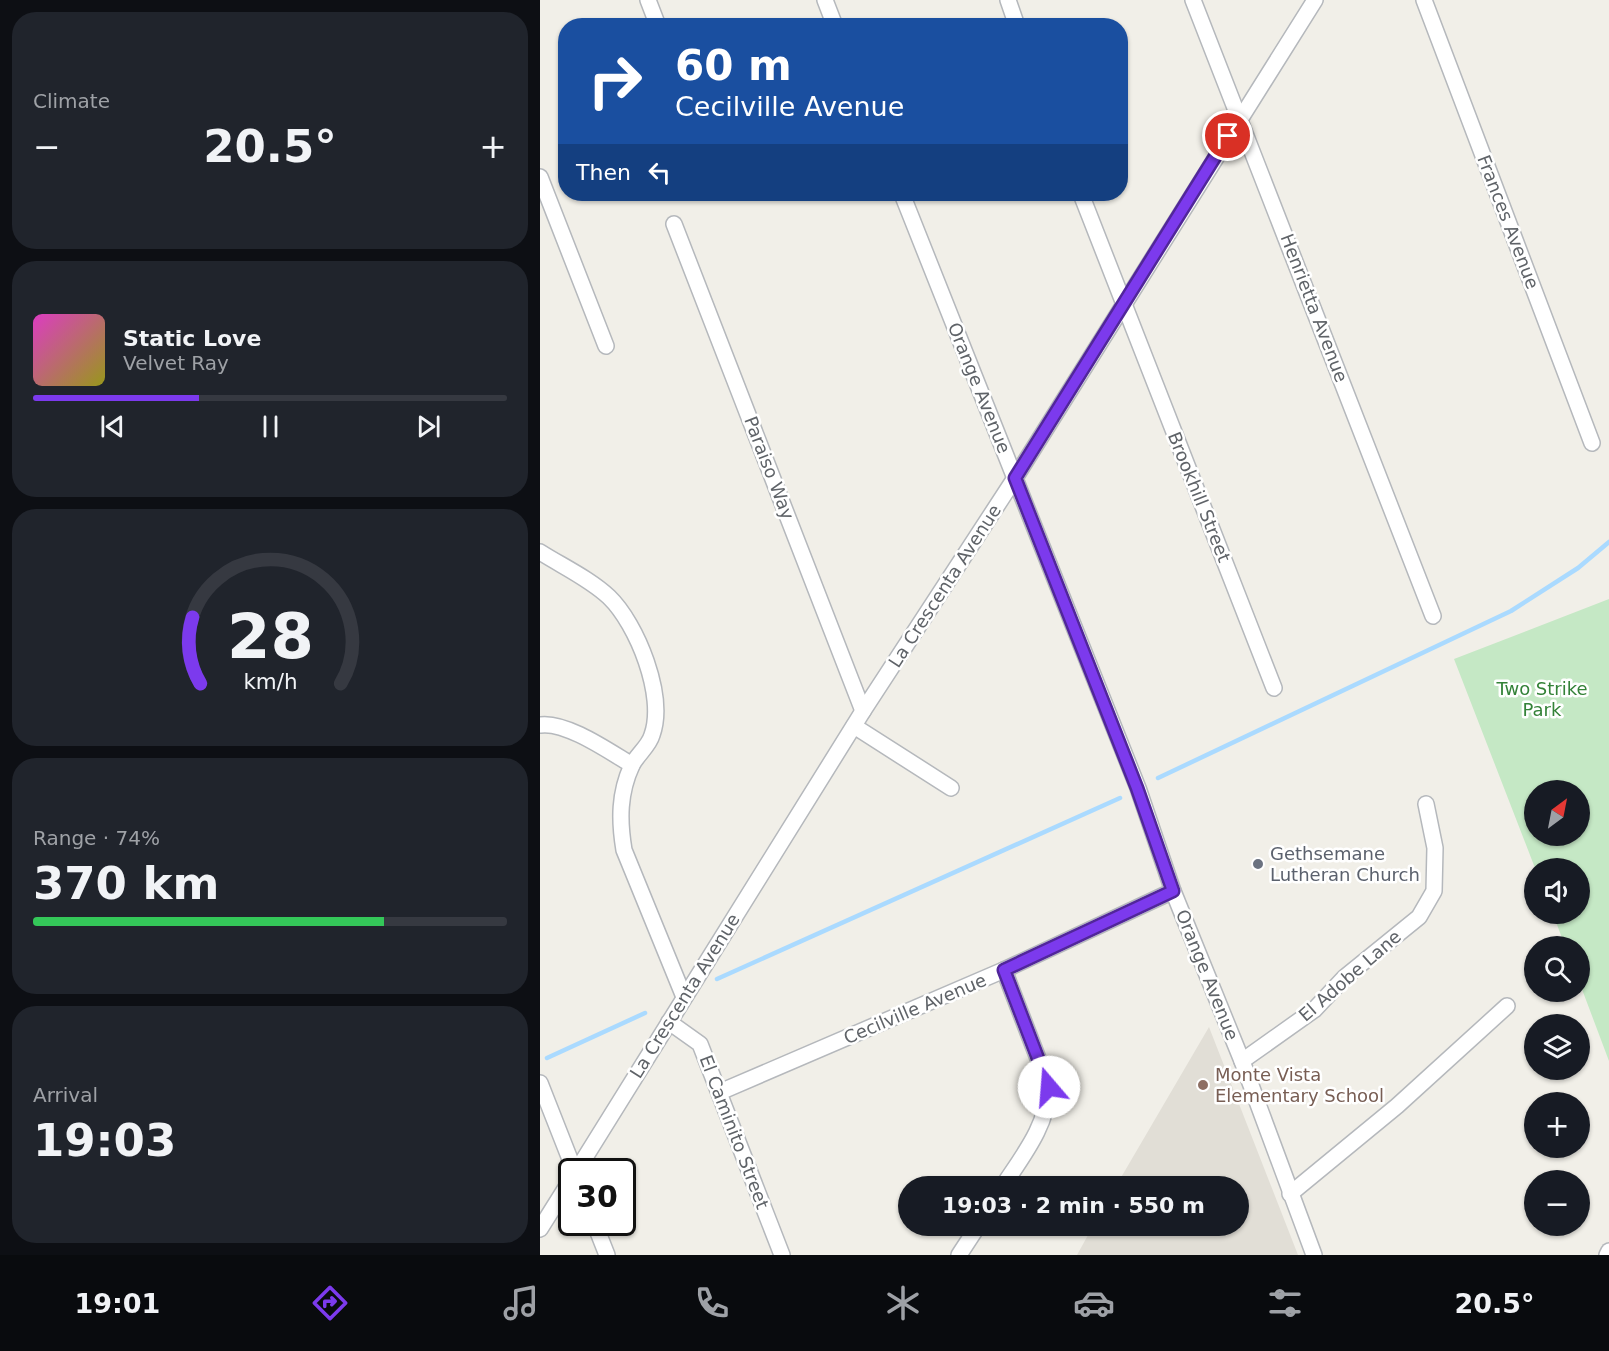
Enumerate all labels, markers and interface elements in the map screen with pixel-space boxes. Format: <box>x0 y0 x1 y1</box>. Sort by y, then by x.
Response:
text: 60 m <box>675 41 792 90</box>
icon: right <box>576 42 654 120</box>
text: Climate <box>33 89 110 113</box>
text: Cecilville Avenue <box>675 91 904 122</box>
pin <box>1202 110 1253 161</box>
icon: arrive <box>1211 119 1244 152</box>
text: 20.5° <box>203 120 337 173</box>
text: − <box>33 127 61 166</box>
text: + <box>479 127 507 166</box>
street label: Frances Avenue <box>1473 152 1544 292</box>
icon: left <box>643 156 676 189</box>
text: Then <box>576 160 631 185</box>
street label: Henrietta Avenue <box>1276 231 1352 385</box>
street label: Orange Avenue <box>944 319 1015 456</box>
text: Static Love <box>123 326 261 351</box>
text: Velvet Ray <box>123 351 229 375</box>
icon: previous <box>96 410 129 443</box>
icon: pause <box>254 410 287 443</box>
icon: next <box>412 410 445 443</box>
street label: Paraiso Way <box>740 413 799 523</box>
street label: Brookhill Street <box>1164 429 1235 565</box>
street label: La Crescenta Avenue <box>884 500 1005 671</box>
text: 28 <box>227 601 313 674</box>
text: km/h <box>243 670 297 695</box>
park label: Two Strike Park <box>1495 678 1588 720</box>
north arrow <box>1524 780 1590 846</box>
map controls <box>1524 780 1590 1236</box>
text: Range · 74% <box>33 826 160 850</box>
place label: Gethsemane Lutheran Church <box>1270 843 1420 885</box>
text: 370 km <box>33 857 219 910</box>
marker: Gethsemane Lutheran Church <box>1251 857 1265 871</box>
button: sound <box>1524 858 1590 924</box>
street label: Orange Avenue <box>1172 906 1243 1043</box>
street label: La Crescenta Avenue <box>625 910 744 1082</box>
street label: El Adobe Lane <box>1294 926 1405 1026</box>
button: search <box>1524 936 1590 1002</box>
street label: Cecilville Avenue <box>840 969 989 1048</box>
button: layers <box>1524 1014 1590 1080</box>
street label: El Caminito Street <box>695 1052 773 1212</box>
position arrow <box>1017 1055 1081 1119</box>
place label: Monte Vista Elementary School <box>1215 1064 1384 1106</box>
marker: Monte Vista Elementary School <box>1196 1078 1210 1092</box>
text: Arrival <box>33 1083 98 1107</box>
button: + <box>1524 1092 1590 1158</box>
text: 19:03 <box>33 1114 176 1167</box>
speed limit sign: 30 <box>558 1158 636 1236</box>
button: − <box>1524 1170 1590 1236</box>
text: 19:03 · 2 min · 550 m <box>942 1193 1205 1218</box>
icon: directions <box>309 1282 351 1324</box>
icon: music <box>500 1282 542 1324</box>
icon: phone <box>691 1282 733 1324</box>
icon: climate <box>882 1282 924 1324</box>
icon: car <box>1073 1282 1115 1324</box>
icon: filters <box>1264 1282 1306 1324</box>
text: 19:01 <box>74 1288 160 1319</box>
text: 20.5° <box>1454 1288 1535 1319</box>

